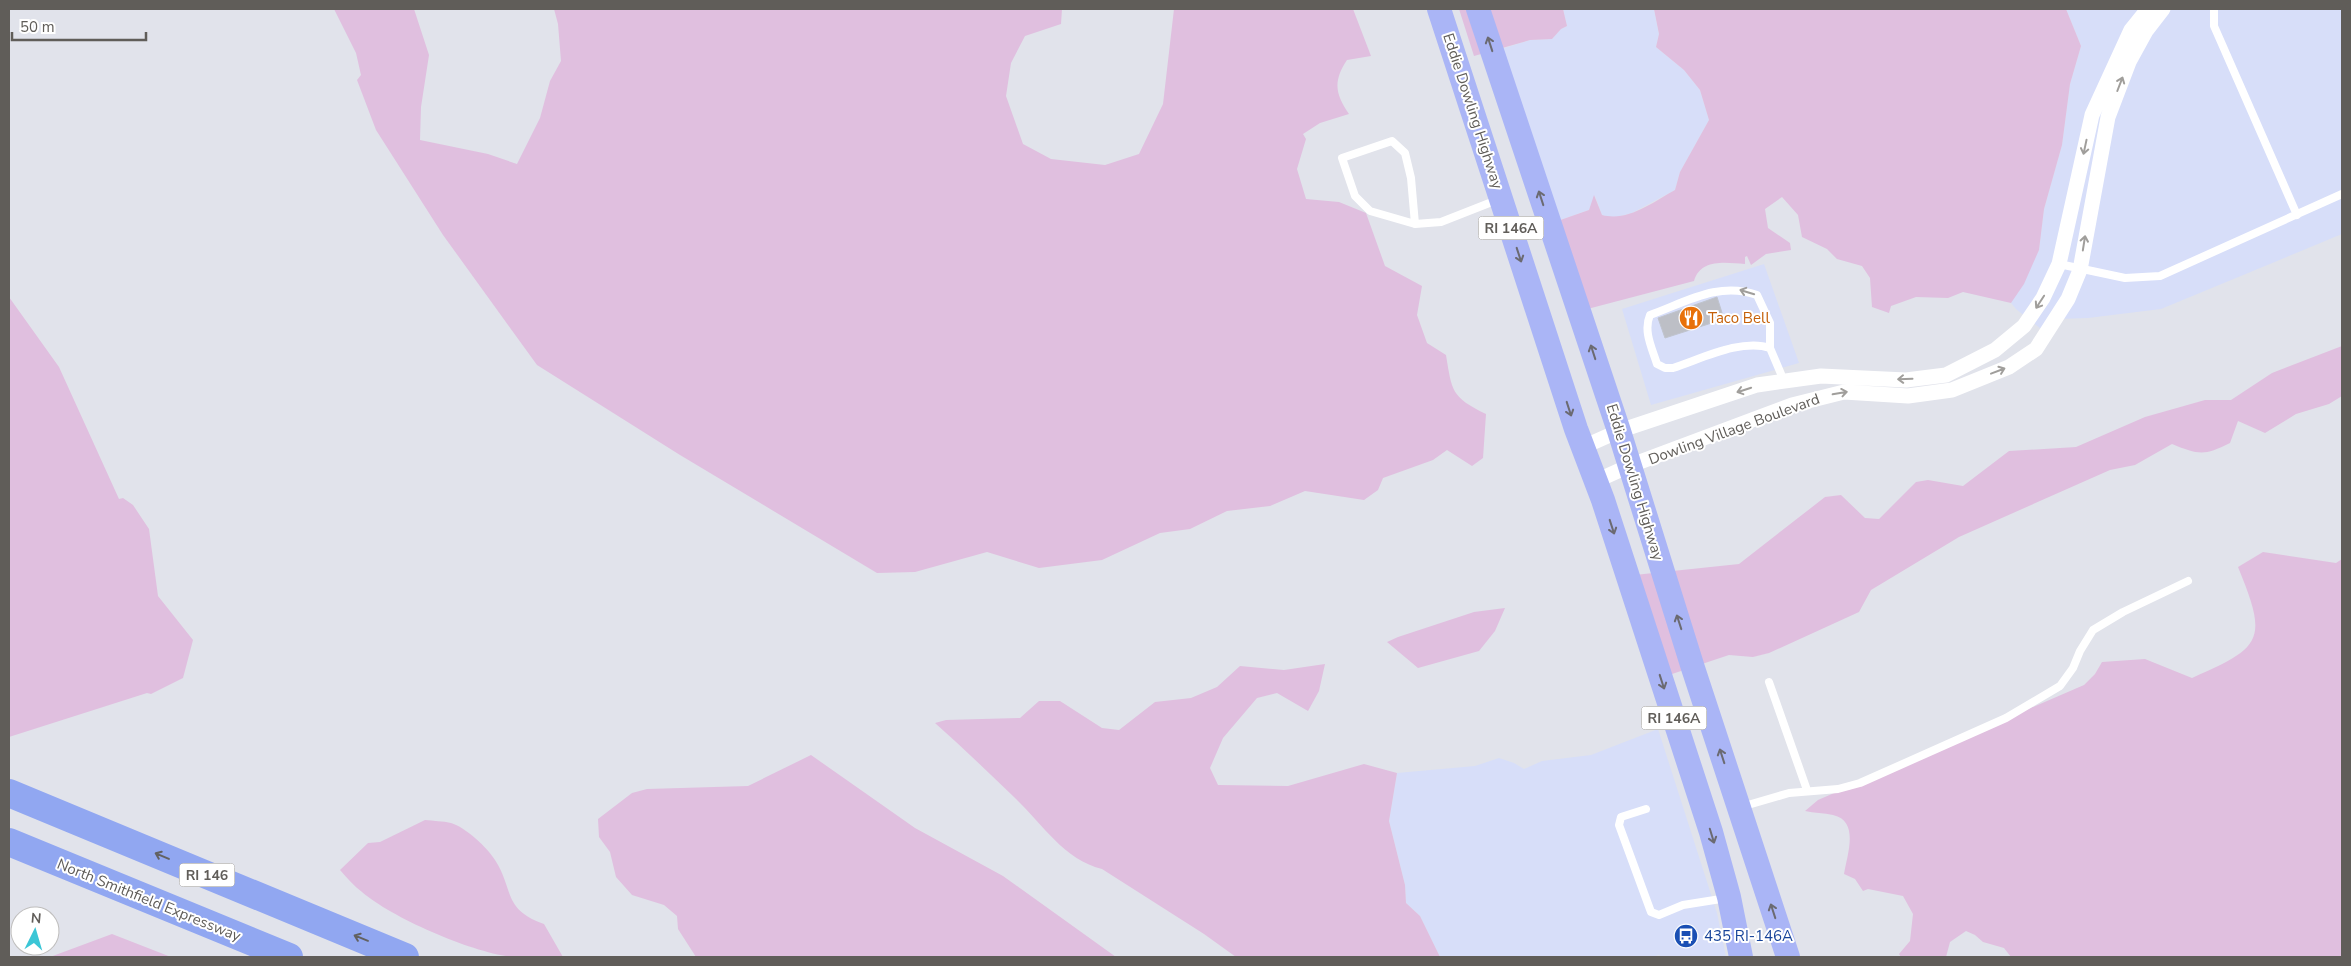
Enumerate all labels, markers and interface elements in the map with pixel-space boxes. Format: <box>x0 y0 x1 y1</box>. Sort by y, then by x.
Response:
scale bar <box>12 10 146 42</box>
text: 50 m <box>20 17 55 37</box>
street label: Eddie Dowling Highway <box>1438 31 1508 192</box>
one-way arrow <box>1485 36 1494 52</box>
one-way arrow <box>2116 77 2125 93</box>
one-way arrow <box>2080 139 2089 155</box>
one-way arrow <box>1536 190 1546 206</box>
road number: RI 146A <box>1478 217 1544 240</box>
one-way arrow <box>2080 235 2090 251</box>
one-way arrow <box>1515 246 1525 262</box>
one-way arrow <box>1739 287 1755 296</box>
one-way arrow <box>2034 295 2045 309</box>
restaurant icon: Taco Bell <box>1678 305 1704 331</box>
place label: Taco Bell <box>1708 308 1770 328</box>
one-way arrow <box>1588 345 1597 360</box>
one-way arrow <box>1990 366 2005 375</box>
one-way arrow <box>1897 374 1913 384</box>
one-way arrow <box>1736 386 1752 395</box>
one-way arrow <box>1832 388 1848 398</box>
street label: Dowling Village Boulevard <box>1646 389 1822 469</box>
one-way arrow <box>1565 401 1575 417</box>
street label: Eddie Dowling Highway <box>1602 401 1668 563</box>
one-way arrow <box>1608 519 1617 534</box>
one-way arrow <box>1673 614 1683 630</box>
one-way arrow <box>1658 673 1668 689</box>
road number: RI 146A <box>1642 706 1706 730</box>
one-way arrow <box>1717 749 1726 765</box>
one-way arrow <box>1708 828 1718 844</box>
one-way arrow <box>155 851 170 861</box>
street label: North Smithfield Expressway <box>54 854 244 946</box>
road number: RI 146 <box>180 864 234 886</box>
one-way arrow <box>1767 903 1777 919</box>
north arrow <box>10 906 60 956</box>
text: N <box>30 909 42 928</box>
bus stop icon: 435 RI-146A <box>1673 923 1699 949</box>
place label: 435 RI-146A <box>1704 926 1793 946</box>
one-way arrow <box>353 933 368 942</box>

